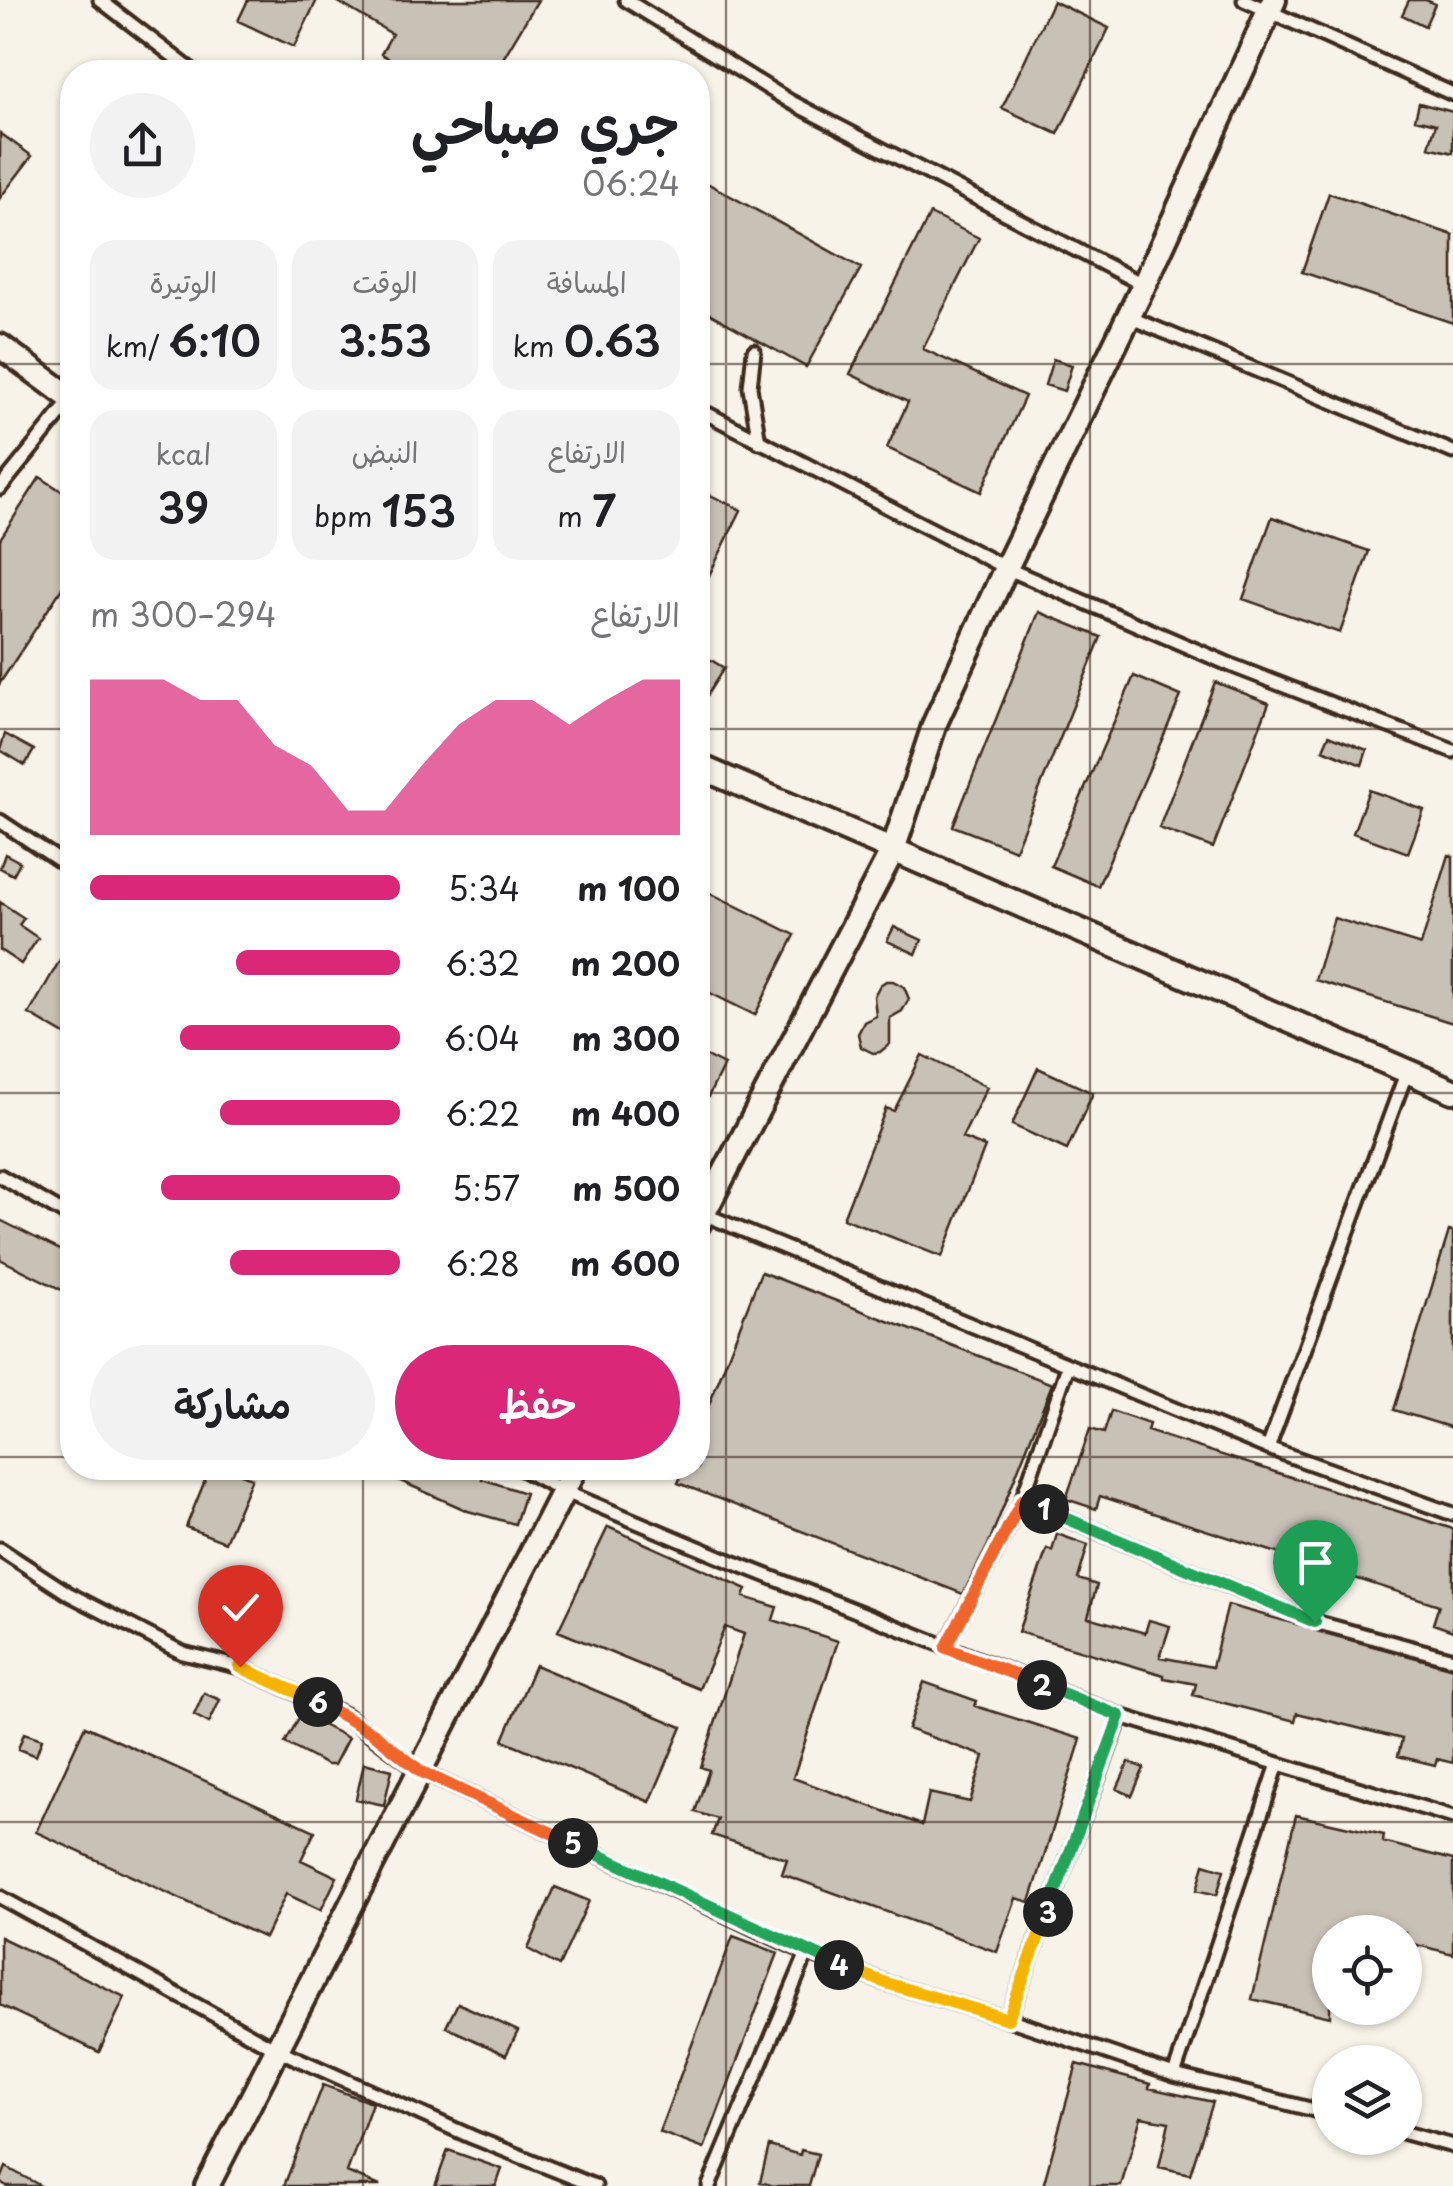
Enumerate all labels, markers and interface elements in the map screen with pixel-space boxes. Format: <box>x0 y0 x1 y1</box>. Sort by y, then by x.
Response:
text: جري صباحي <box>411 80 680 163</box>
button: share <box>90 93 195 198</box>
text: 06:24 <box>582 159 680 207</box>
text: الوتيرة <box>150 260 217 303</box>
text: الوقت <box>352 260 418 303</box>
text: المسافة <box>547 260 627 303</box>
text: 6:10 <box>168 308 261 371</box>
text: 3:53 <box>338 308 432 371</box>
text: 0.63 <box>564 308 661 371</box>
text: /km <box>106 324 168 367</box>
text: km <box>512 324 564 367</box>
text: النبض <box>352 430 418 473</box>
text: الارتفاع <box>547 430 626 473</box>
text: kcal <box>155 432 211 475</box>
text: 39 <box>157 475 209 538</box>
text: 153 <box>382 478 456 541</box>
text: 7 <box>592 478 616 541</box>
text: bpm <box>314 494 382 537</box>
text: m <box>557 494 592 537</box>
text: 294–300 m <box>90 590 276 638</box>
text: الارتفاع <box>590 590 680 638</box>
text: 5:34 <box>448 864 520 912</box>
text: 100 m <box>577 864 680 912</box>
text: 6:32 <box>445 939 520 987</box>
text: 200 m <box>571 939 680 987</box>
text: 6:04 <box>444 1014 520 1062</box>
text: 300 m <box>572 1014 680 1062</box>
text: 6:22 <box>445 1089 520 1137</box>
text: 400 m <box>571 1089 680 1137</box>
text: 5:57 <box>452 1164 520 1212</box>
text: 500 m <box>572 1164 680 1212</box>
text: 6:28 <box>446 1239 520 1287</box>
text: 600 m <box>570 1239 680 1287</box>
button: مشاركة <box>90 1345 375 1460</box>
button: حفظ <box>395 1345 680 1460</box>
pin: 1 <box>1019 1484 1069 1534</box>
text: 1 <box>1037 1487 1051 1530</box>
pin <box>1273 1520 1358 1623</box>
icon: arrive <box>1288 1535 1343 1590</box>
pin <box>198 1565 283 1668</box>
icon: check <box>213 1580 268 1635</box>
pin: 2 <box>1017 1660 1067 1710</box>
text: 2 <box>1032 1663 1052 1706</box>
pin: 6 <box>293 1677 343 1727</box>
text: 6 <box>308 1680 328 1723</box>
pin: 5 <box>548 1818 598 1868</box>
text: 5 <box>564 1821 582 1864</box>
pin: 3 <box>1023 1887 1073 1937</box>
text: 3 <box>1039 1890 1057 1933</box>
map controls <box>1312 1915 1422 2155</box>
button: locate <box>1312 1915 1422 2025</box>
pin: 4 <box>814 1940 864 1990</box>
text: 4 <box>829 1943 849 1986</box>
button: layers <box>1312 2045 1422 2155</box>

